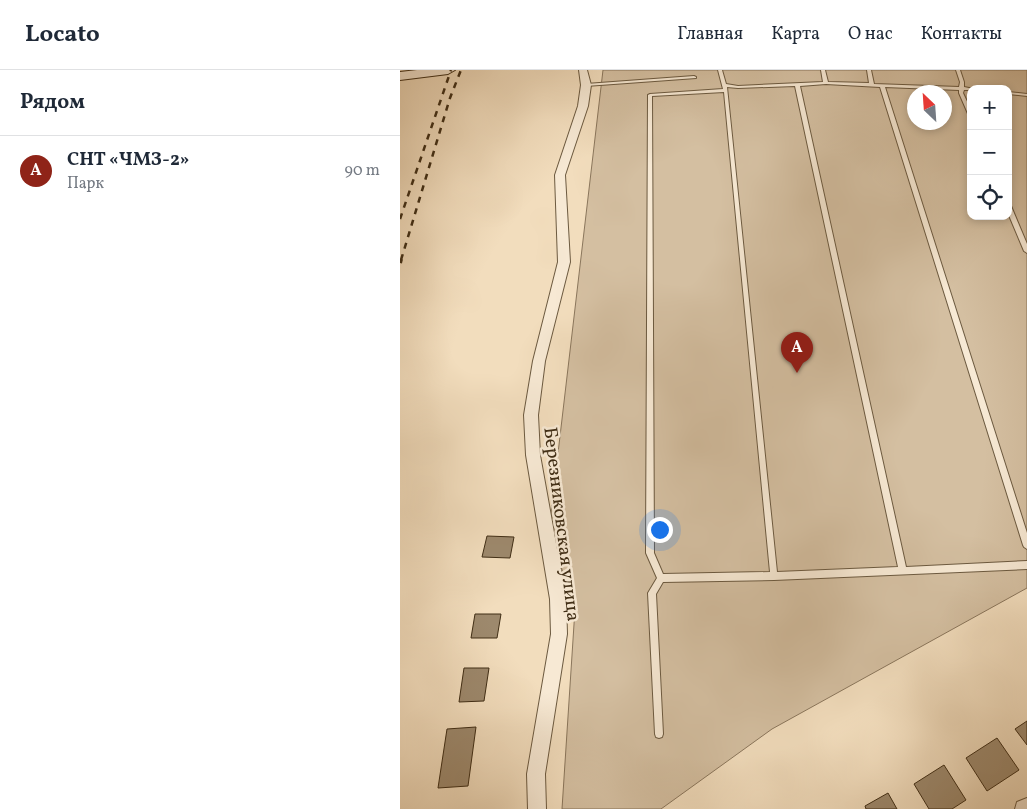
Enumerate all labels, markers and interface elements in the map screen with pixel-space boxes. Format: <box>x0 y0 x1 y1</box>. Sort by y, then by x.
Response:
text: Locato <box>25 18 100 52</box>
text: Главная <box>677 22 743 47</box>
text: Карта <box>771 22 820 47</box>
text: О нас <box>848 22 893 47</box>
text: Контакты <box>921 22 1002 47</box>
north arrow <box>907 85 952 130</box>
map controls <box>967 85 1012 220</box>
button: + <box>967 85 1012 130</box>
text: Рядом <box>20 88 85 117</box>
button: − <box>967 130 1012 175</box>
text: СНТ «ЧМЗ-2» <box>67 147 190 173</box>
text: A <box>30 160 42 182</box>
text: 90 m <box>344 160 380 182</box>
text: Парк <box>67 173 104 195</box>
button: locate <box>967 175 1012 220</box>
pin: A <box>781 332 813 373</box>
street label: Березниковская улица <box>536 426 586 623</box>
your location <box>647 517 673 543</box>

